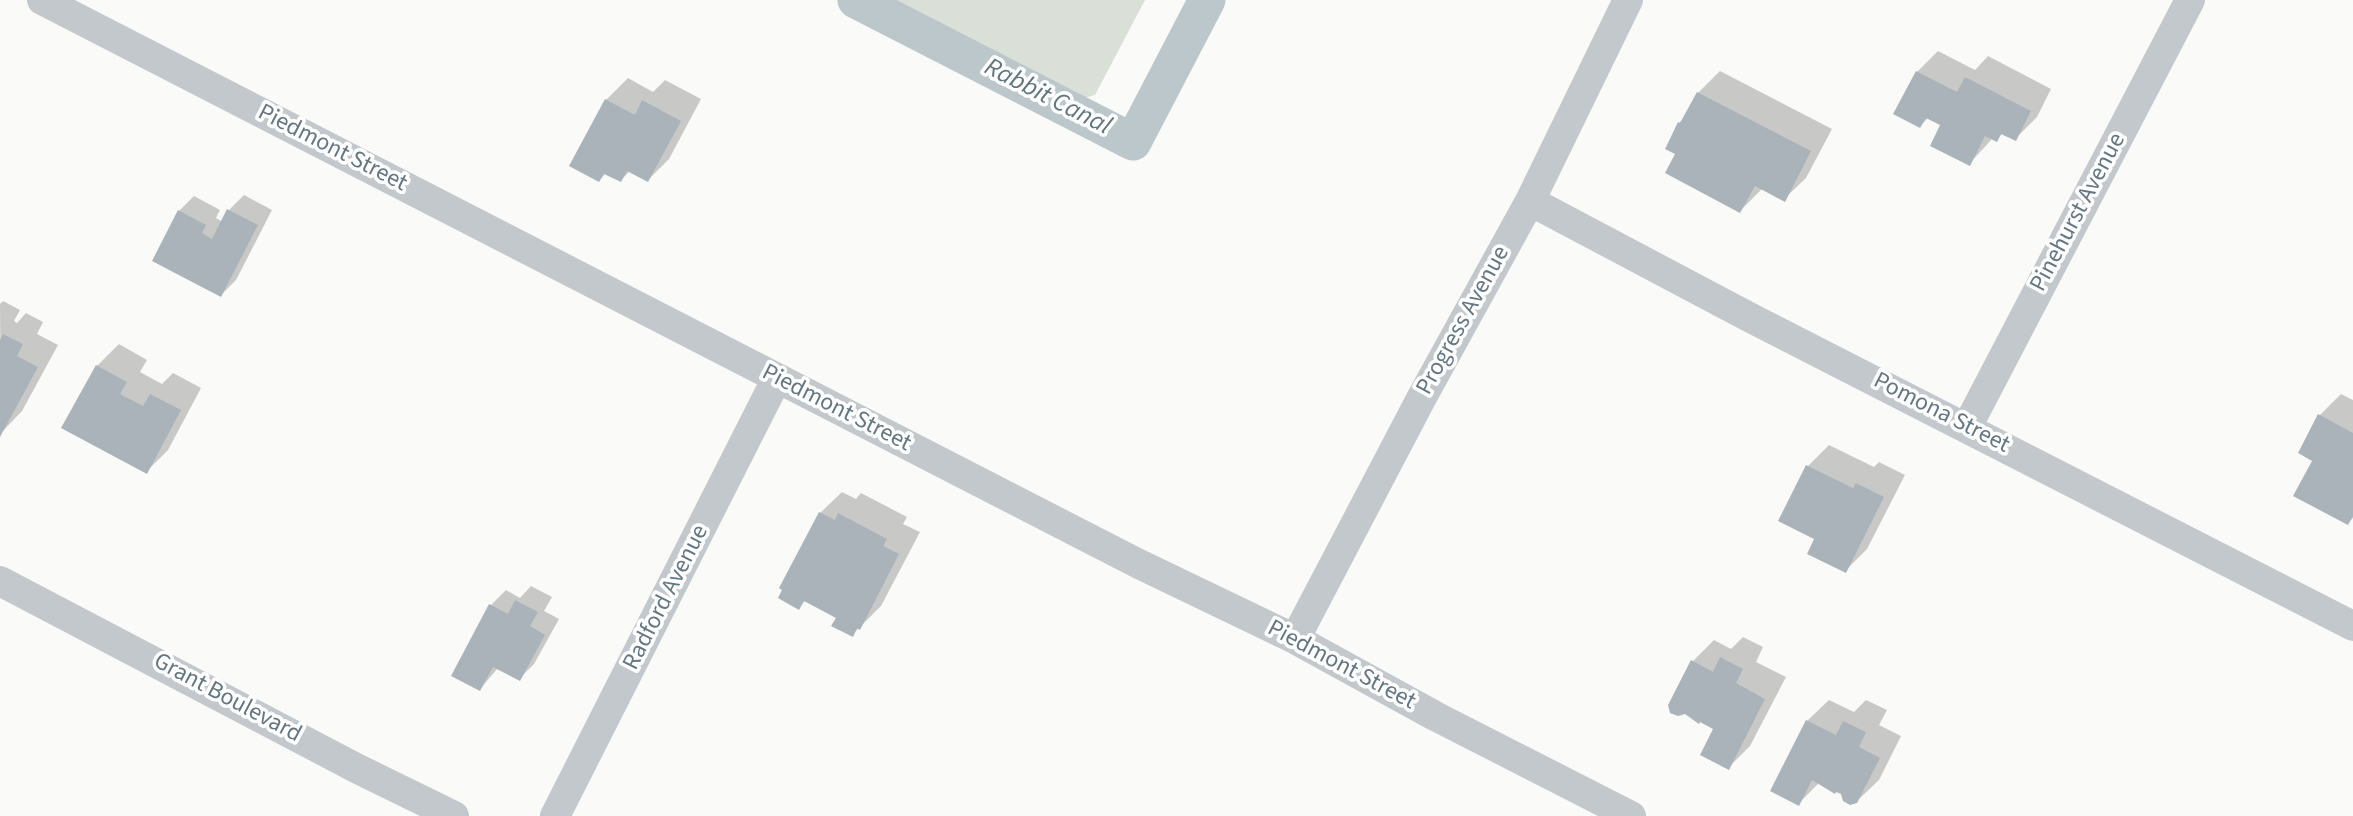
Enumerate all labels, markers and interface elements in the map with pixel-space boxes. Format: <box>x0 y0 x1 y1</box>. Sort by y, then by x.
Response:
water label: Rabbit Canal <box>978 53 1116 143</box>
street label: Piedmont Street <box>252 99 412 199</box>
street label: Pinehurst Avenue <box>2025 129 2133 297</box>
street label: Progress Avenue <box>1411 242 1517 400</box>
street label: Piedmont Street <box>756 359 916 459</box>
street label: Pomona Street <box>1868 367 2014 461</box>
street label: Radford Avenue <box>618 521 716 675</box>
street label: Piedmont Street <box>1262 615 1420 717</box>
street label: Grant Boulevard <box>148 648 306 750</box>

